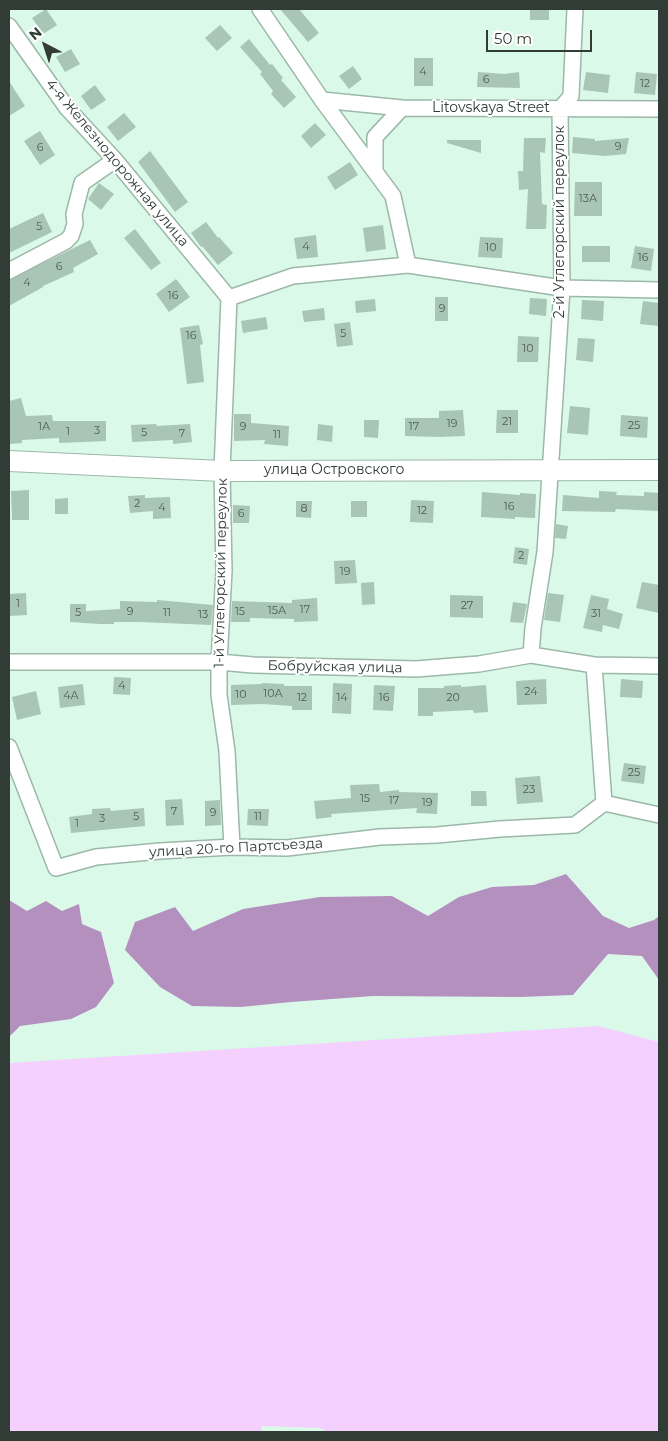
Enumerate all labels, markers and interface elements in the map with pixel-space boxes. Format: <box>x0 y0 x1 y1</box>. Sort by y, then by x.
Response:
north arrow <box>20 20 70 70</box>
scale bar <box>488 20 594 52</box>
text: N <box>25 23 45 44</box>
text: 50 m <box>494 29 532 48</box>
house number: 4 <box>419 65 427 79</box>
house number: 6 <box>483 73 489 87</box>
street label: 4-я Железнодорожная улица <box>42 76 192 250</box>
house number: 12 <box>640 77 650 91</box>
street label: Litovskaya Street <box>432 100 550 116</box>
street label: 2-й Углегорский переулок <box>552 126 568 318</box>
house number: 9 <box>615 140 621 154</box>
house number: 6 <box>37 141 43 155</box>
house number: 13А <box>579 192 597 206</box>
house number: 5 <box>36 220 42 234</box>
house number: 4 <box>302 240 310 254</box>
house number: 10 <box>485 241 497 255</box>
house number: 16 <box>638 251 648 265</box>
house number: 6 <box>56 260 62 274</box>
house number: 4 <box>23 276 31 290</box>
house number: 16 <box>168 289 178 303</box>
house number: 9 <box>439 302 445 316</box>
house number: 5 <box>340 327 346 341</box>
house number: 16 <box>186 329 196 343</box>
house number: 10 <box>522 342 534 356</box>
house number: 21 <box>502 415 512 429</box>
house number: 19 <box>447 417 457 431</box>
house number: 25 <box>628 419 640 433</box>
house number: 1А <box>38 420 50 434</box>
house number: 9 <box>240 420 246 434</box>
house number: 17 <box>409 420 419 434</box>
house number: 3 <box>94 424 100 438</box>
house number: 1 <box>66 425 70 439</box>
house number: 5 <box>141 426 147 440</box>
house number: 7 <box>179 427 185 441</box>
house number: 11 <box>273 428 281 442</box>
street label: улица Островского <box>264 462 404 478</box>
street label: 1-й Углегорский переулок <box>211 478 231 668</box>
house number: 2 <box>134 497 140 511</box>
house number: 16 <box>504 500 514 514</box>
house number: 4 <box>158 501 166 515</box>
house number: 8 <box>300 502 308 516</box>
house number: 12 <box>417 504 427 518</box>
house number: 6 <box>238 507 244 521</box>
house number: 2 <box>518 549 524 563</box>
house number: 19 <box>340 565 350 579</box>
house number: 1 <box>16 597 20 611</box>
house number: 27 <box>461 599 473 613</box>
house number: 17 <box>300 603 310 617</box>
house number: 15А <box>268 604 286 618</box>
house number: 9 <box>127 605 133 619</box>
house number: 15 <box>235 605 245 619</box>
house number: 5 <box>75 606 81 620</box>
house number: 11 <box>163 606 171 620</box>
house number: 31 <box>591 607 601 621</box>
house number: 13 <box>198 608 208 622</box>
street label: Бобруйская улица <box>267 657 403 677</box>
house number: 4 <box>118 679 126 693</box>
house number: 24 <box>524 685 538 699</box>
house number: 10А <box>263 687 283 701</box>
house number: 10 <box>235 688 247 702</box>
house number: 4А <box>63 689 79 703</box>
house number: 12 <box>297 691 307 705</box>
house number: 14 <box>336 691 348 705</box>
house number: 16 <box>379 691 389 705</box>
house number: 20 <box>446 691 460 705</box>
house number: 25 <box>628 766 640 780</box>
house number: 23 <box>523 783 535 797</box>
house number: 15 <box>360 792 370 806</box>
house number: 17 <box>389 794 399 808</box>
house number: 19 <box>422 796 432 810</box>
house number: 7 <box>171 805 177 819</box>
house number: 9 <box>210 806 216 820</box>
house number: 5 <box>133 810 139 824</box>
house number: 11 <box>254 810 262 824</box>
house number: 3 <box>99 812 105 826</box>
house number: 1 <box>75 817 79 831</box>
street label: улица 20-го Партсъезда <box>149 835 323 861</box>

